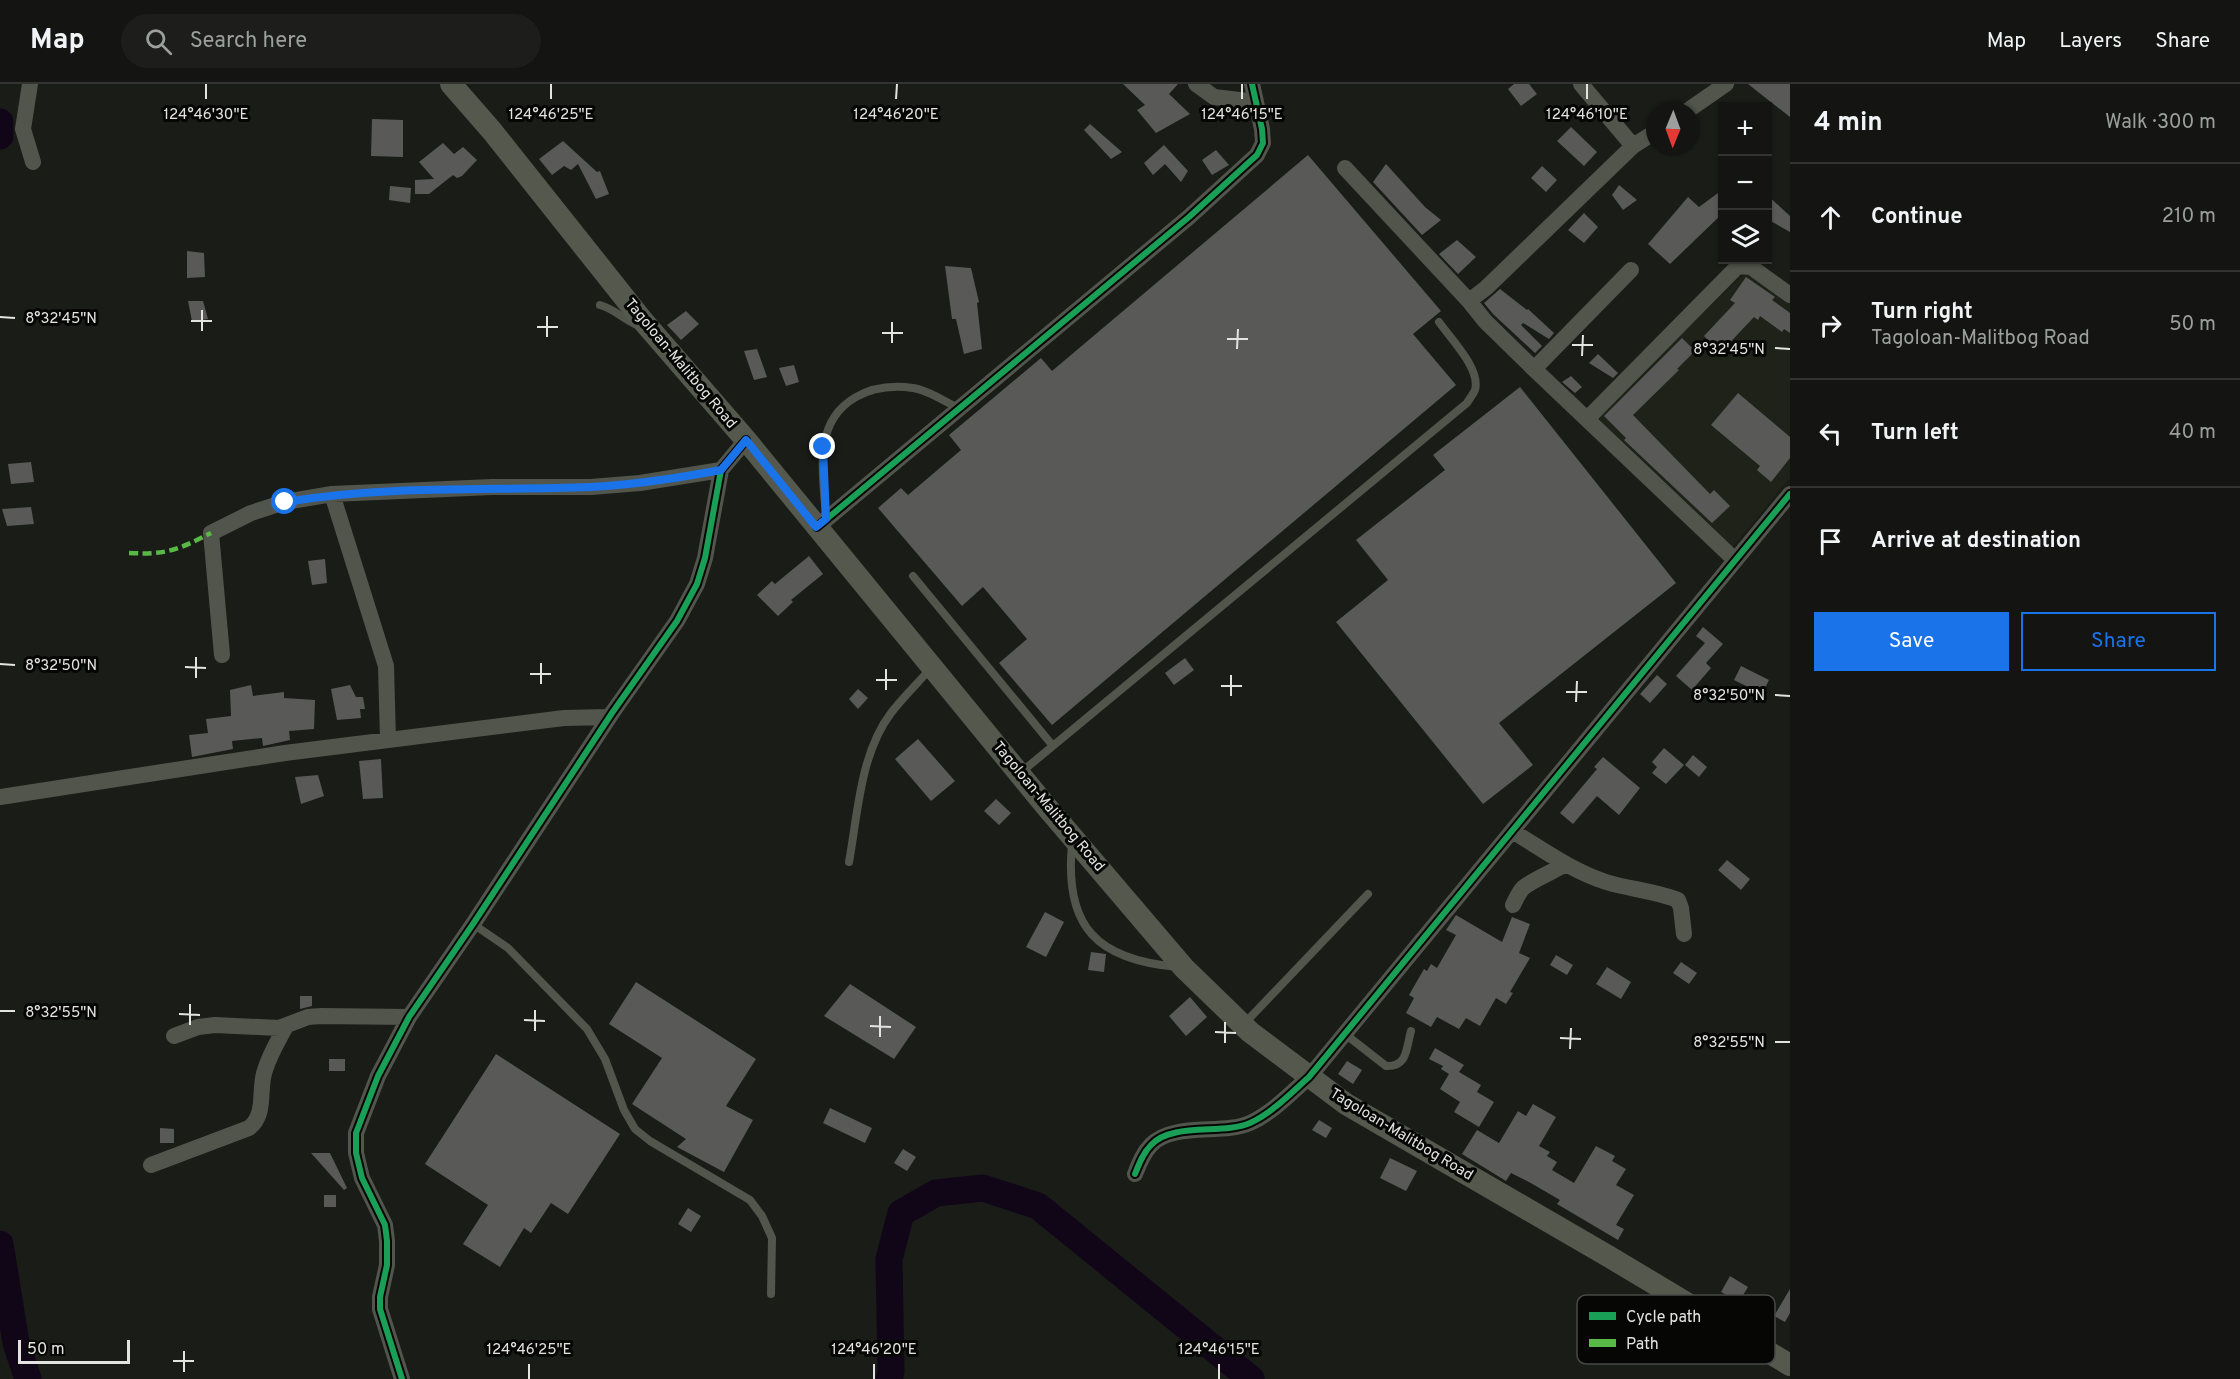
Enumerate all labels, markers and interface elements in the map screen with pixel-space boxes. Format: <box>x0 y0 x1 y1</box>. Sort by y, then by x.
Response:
search box <box>121 14 541 68</box>
text: Map <box>30 23 85 59</box>
icon: search <box>142 25 175 58</box>
text: Search here <box>190 28 307 55</box>
text: Map <box>1987 28 2026 55</box>
text: Layers <box>2059 28 2122 55</box>
text: Share <box>2155 28 2210 55</box>
north arrow <box>1646 102 1700 156</box>
map controls <box>1718 102 1772 264</box>
button: + <box>1718 102 1772 156</box>
text: 124°46'30"E <box>163 106 249 125</box>
text: 124°46'25"E <box>508 106 594 125</box>
text: 124°46'20"E <box>853 106 939 125</box>
text: 124°46'15"E <box>1201 106 1283 125</box>
text: 124°46'10"E <box>1546 106 1628 125</box>
text: 4 min <box>1814 107 1883 140</box>
text: Walk · 300 m <box>2105 110 2216 136</box>
button: − <box>1718 156 1772 210</box>
icon: ahead <box>1814 201 1847 234</box>
text: Continue <box>1871 204 1962 231</box>
text: 210 m <box>2162 204 2216 230</box>
button: layers <box>1718 210 1772 264</box>
street label: Tagoloan-Malitbog Road <box>620 295 740 433</box>
text: Turn right <box>1871 299 1973 326</box>
icon: right <box>1814 309 1847 342</box>
text: 8°32'45"N <box>25 310 97 329</box>
text: 50 m <box>2169 312 2216 338</box>
text: Tagoloan-Malitbog Road <box>1871 326 2090 352</box>
text: 8°32'45"N <box>1693 341 1765 360</box>
icon: left <box>1814 417 1847 450</box>
text: Turn left <box>1871 420 1959 447</box>
text: 40 m <box>2169 420 2216 446</box>
route end <box>809 433 835 459</box>
route start <box>271 488 297 514</box>
icon: arrive <box>1814 525 1847 558</box>
text: Arrive at destination <box>1871 528 2081 555</box>
button: Save <box>1814 612 2009 671</box>
button: Share <box>2021 612 2216 671</box>
text: 8°32'50"N <box>25 657 97 676</box>
text: 8°32'50"N <box>1693 687 1765 706</box>
street label: Tagoloan-Malitbog Road <box>988 738 1108 876</box>
text: 8°32'55"N <box>25 1004 97 1023</box>
text: 8°32'55"N <box>1693 1034 1765 1053</box>
street label: Tagoloan-Malitbog Road <box>1326 1085 1476 1185</box>
legend <box>1577 1295 1775 1364</box>
text: Cycle path <box>1626 1308 1701 1328</box>
text: Path <box>1626 1335 1659 1355</box>
scale bar <box>18 1337 130 1364</box>
text: 50 m <box>27 1340 65 1360</box>
text: 124°46'25"E <box>486 1341 572 1360</box>
text: 124°46'20"E <box>831 1341 917 1360</box>
text: 124°46'15"E <box>1178 1341 1260 1360</box>

